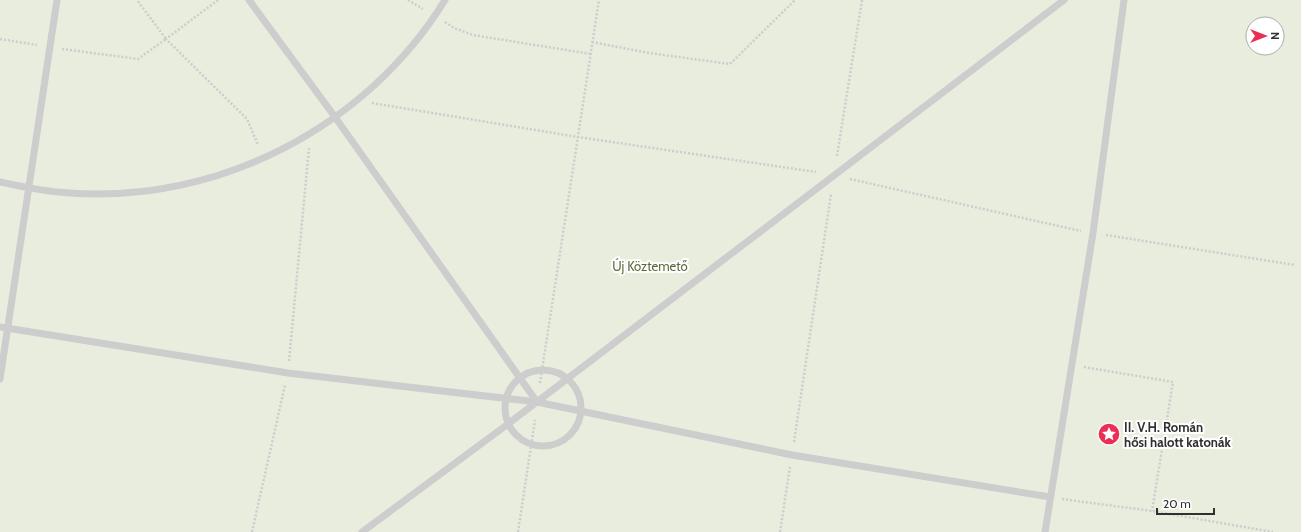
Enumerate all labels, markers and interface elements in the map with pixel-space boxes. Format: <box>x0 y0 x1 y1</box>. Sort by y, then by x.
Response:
north arrow <box>1245 16 1285 56</box>
text: N <box>1268 32 1282 40</box>
park label: Új Köztemető <box>612 257 688 275</box>
place label: II. V.H. Román hősi halott katonák <box>1124 419 1231 450</box>
place icon: II. V.H. Román hősi halott katonák <box>1096 421 1122 447</box>
scale bar <box>1157 490 1214 516</box>
text: 20 m <box>1163 496 1191 511</box>

